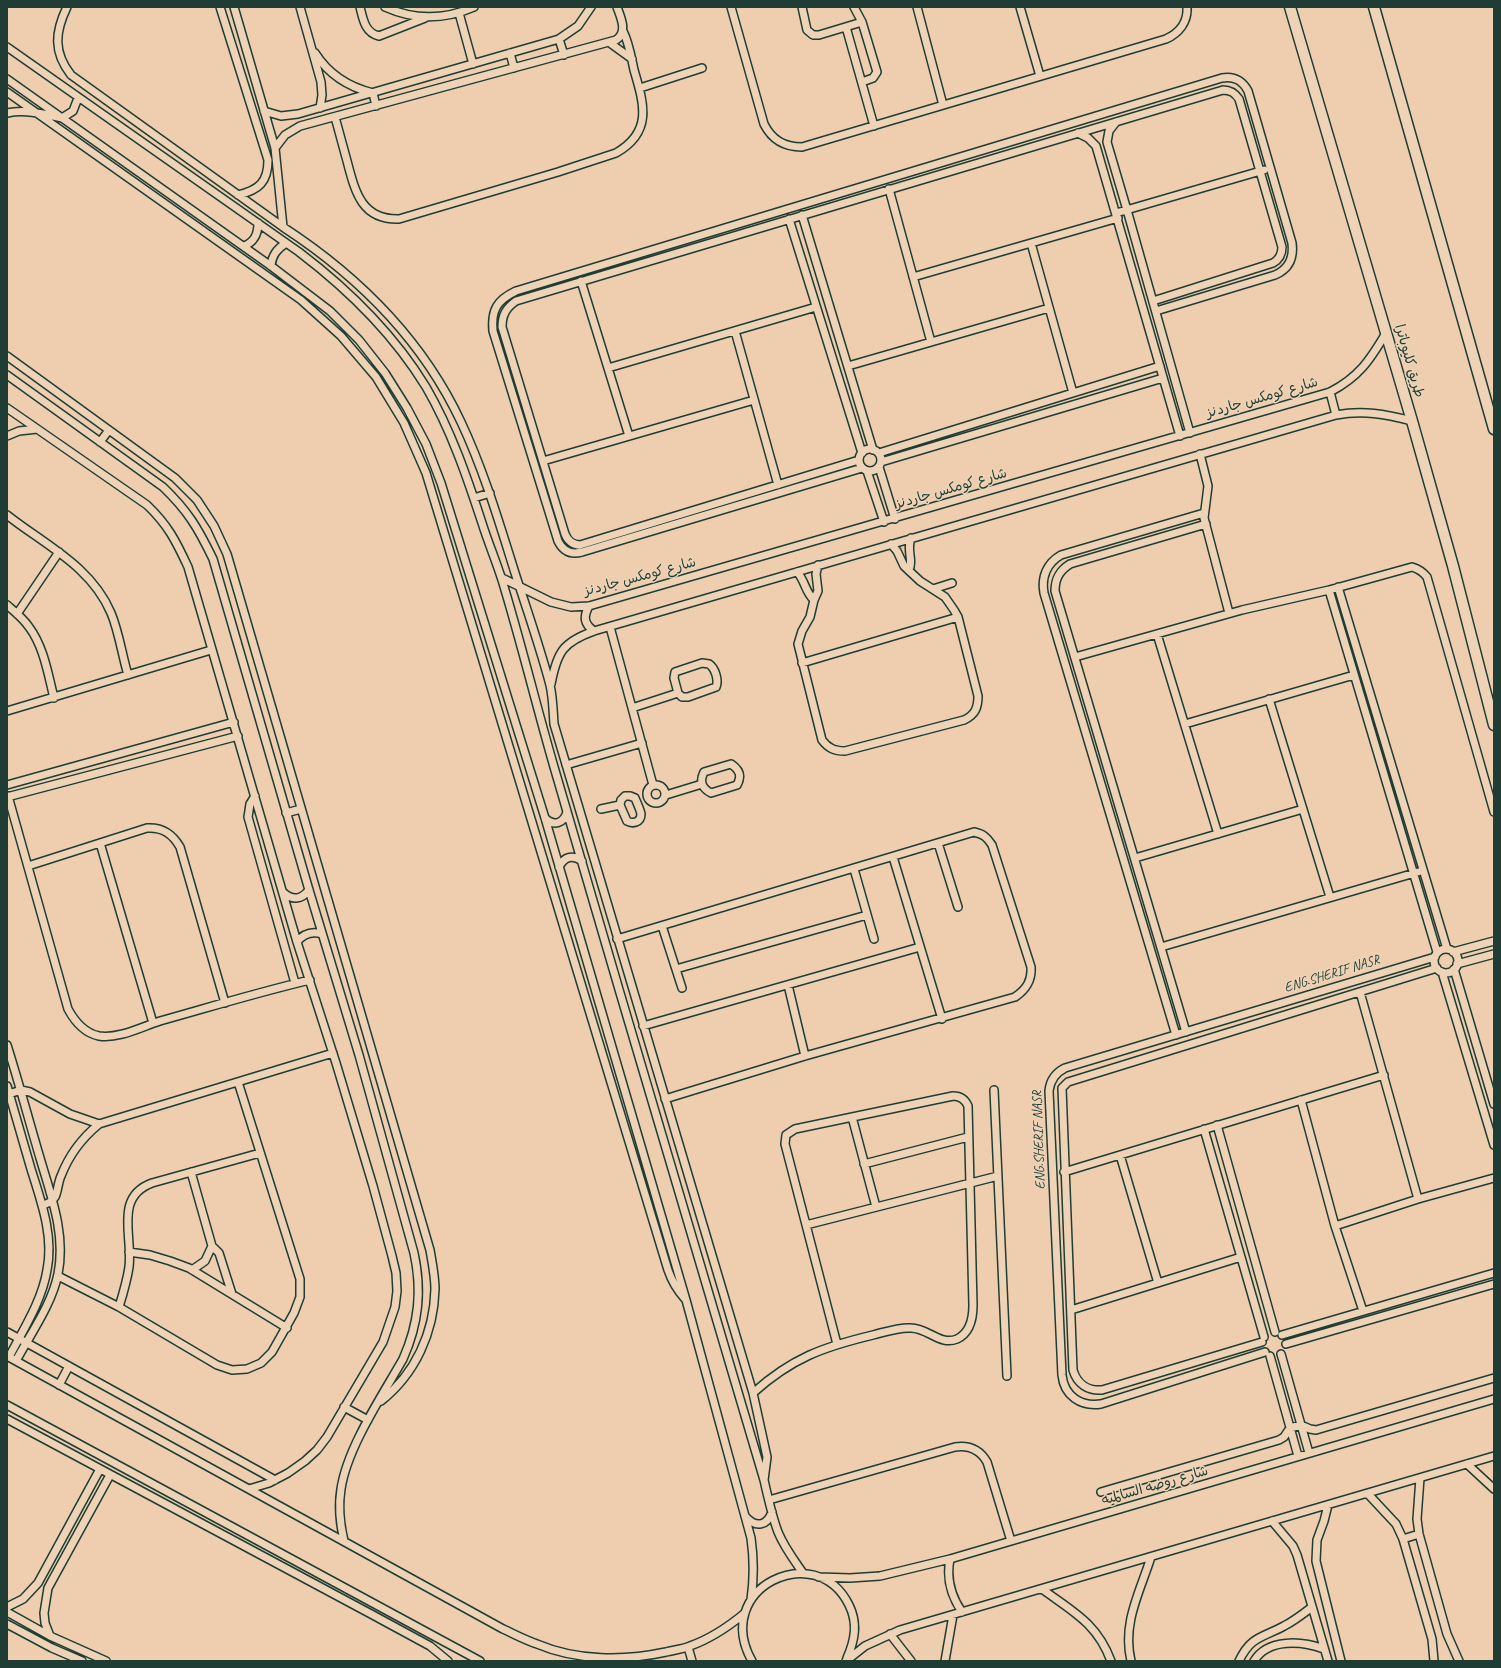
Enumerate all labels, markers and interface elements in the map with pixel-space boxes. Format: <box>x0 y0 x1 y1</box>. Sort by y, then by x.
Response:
street label: طريق كليوباترا <box>1391 322 1427 400</box>
street label: شارع كومكس جاردنز <box>1204 374 1320 422</box>
street label: شارع كومكس جاردنز <box>893 465 1009 513</box>
street label: شارع كومكس جاردنز <box>582 554 698 600</box>
street label: ENG.SHERIF NASR <box>1282 952 1382 996</box>
street label: ENG.SHERIF NASR <box>1029 1090 1049 1190</box>
street label: شارع روضه السالميه <box>1100 1463 1210 1509</box>

